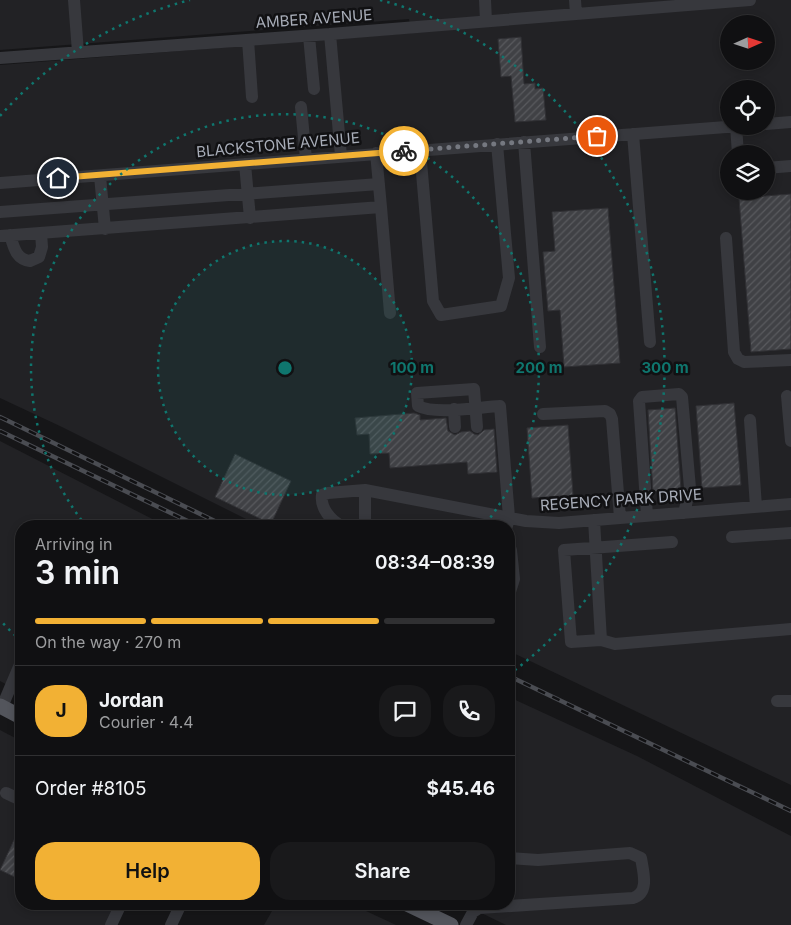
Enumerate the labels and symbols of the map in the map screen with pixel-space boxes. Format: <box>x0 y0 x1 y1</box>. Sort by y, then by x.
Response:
street label: AMBER AVENUE <box>255 5 373 32</box>
north arrow <box>720 15 775 70</box>
pin <box>576 115 618 157</box>
courier <box>379 126 429 176</box>
street label: BLACKSTONE AVENUE <box>195 128 361 161</box>
pin <box>37 157 79 199</box>
text: 100 m <box>390 358 434 377</box>
text: 200 m <box>516 358 562 377</box>
text: 300 m <box>641 358 689 377</box>
centre of rings <box>276 359 294 377</box>
street label: REGENCY PARK DRIVE <box>539 484 703 515</box>

